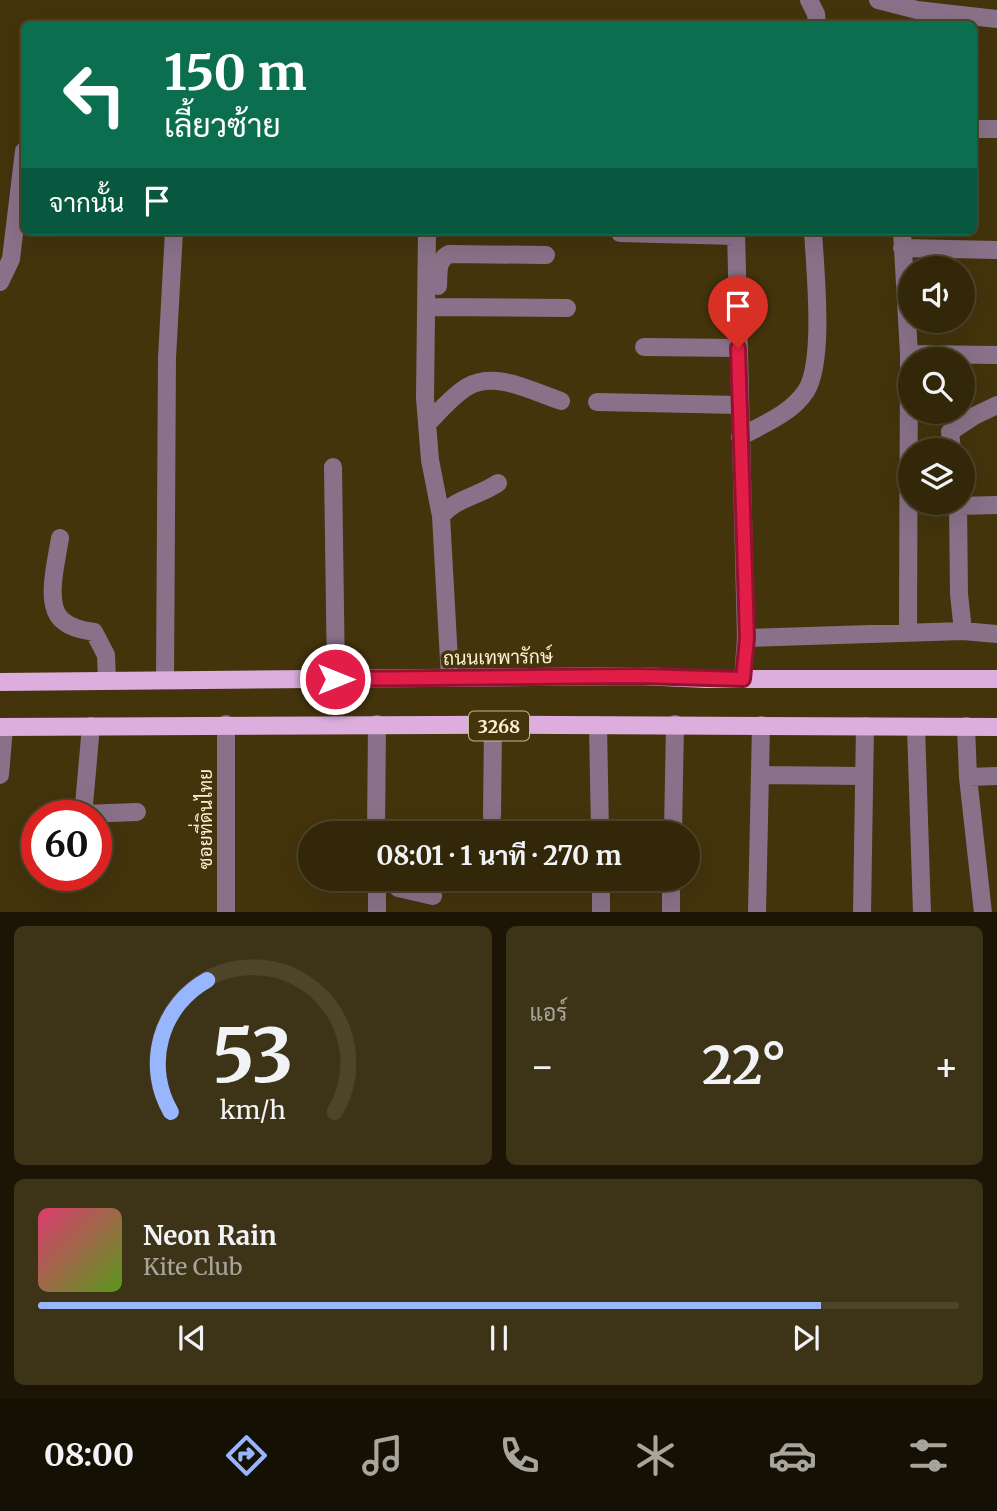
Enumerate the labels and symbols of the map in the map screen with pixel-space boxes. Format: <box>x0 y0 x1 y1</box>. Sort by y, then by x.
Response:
pin <box>708 276 768 348</box>
position arrow <box>298 642 372 716</box>
street label: ถนนเทพารักษ์ <box>443 644 554 670</box>
road number: 3268 <box>469 712 529 740</box>
street label: ซอยที่ดินไทย <box>188 769 217 869</box>
speed limit sign: 60 <box>21 800 112 891</box>

